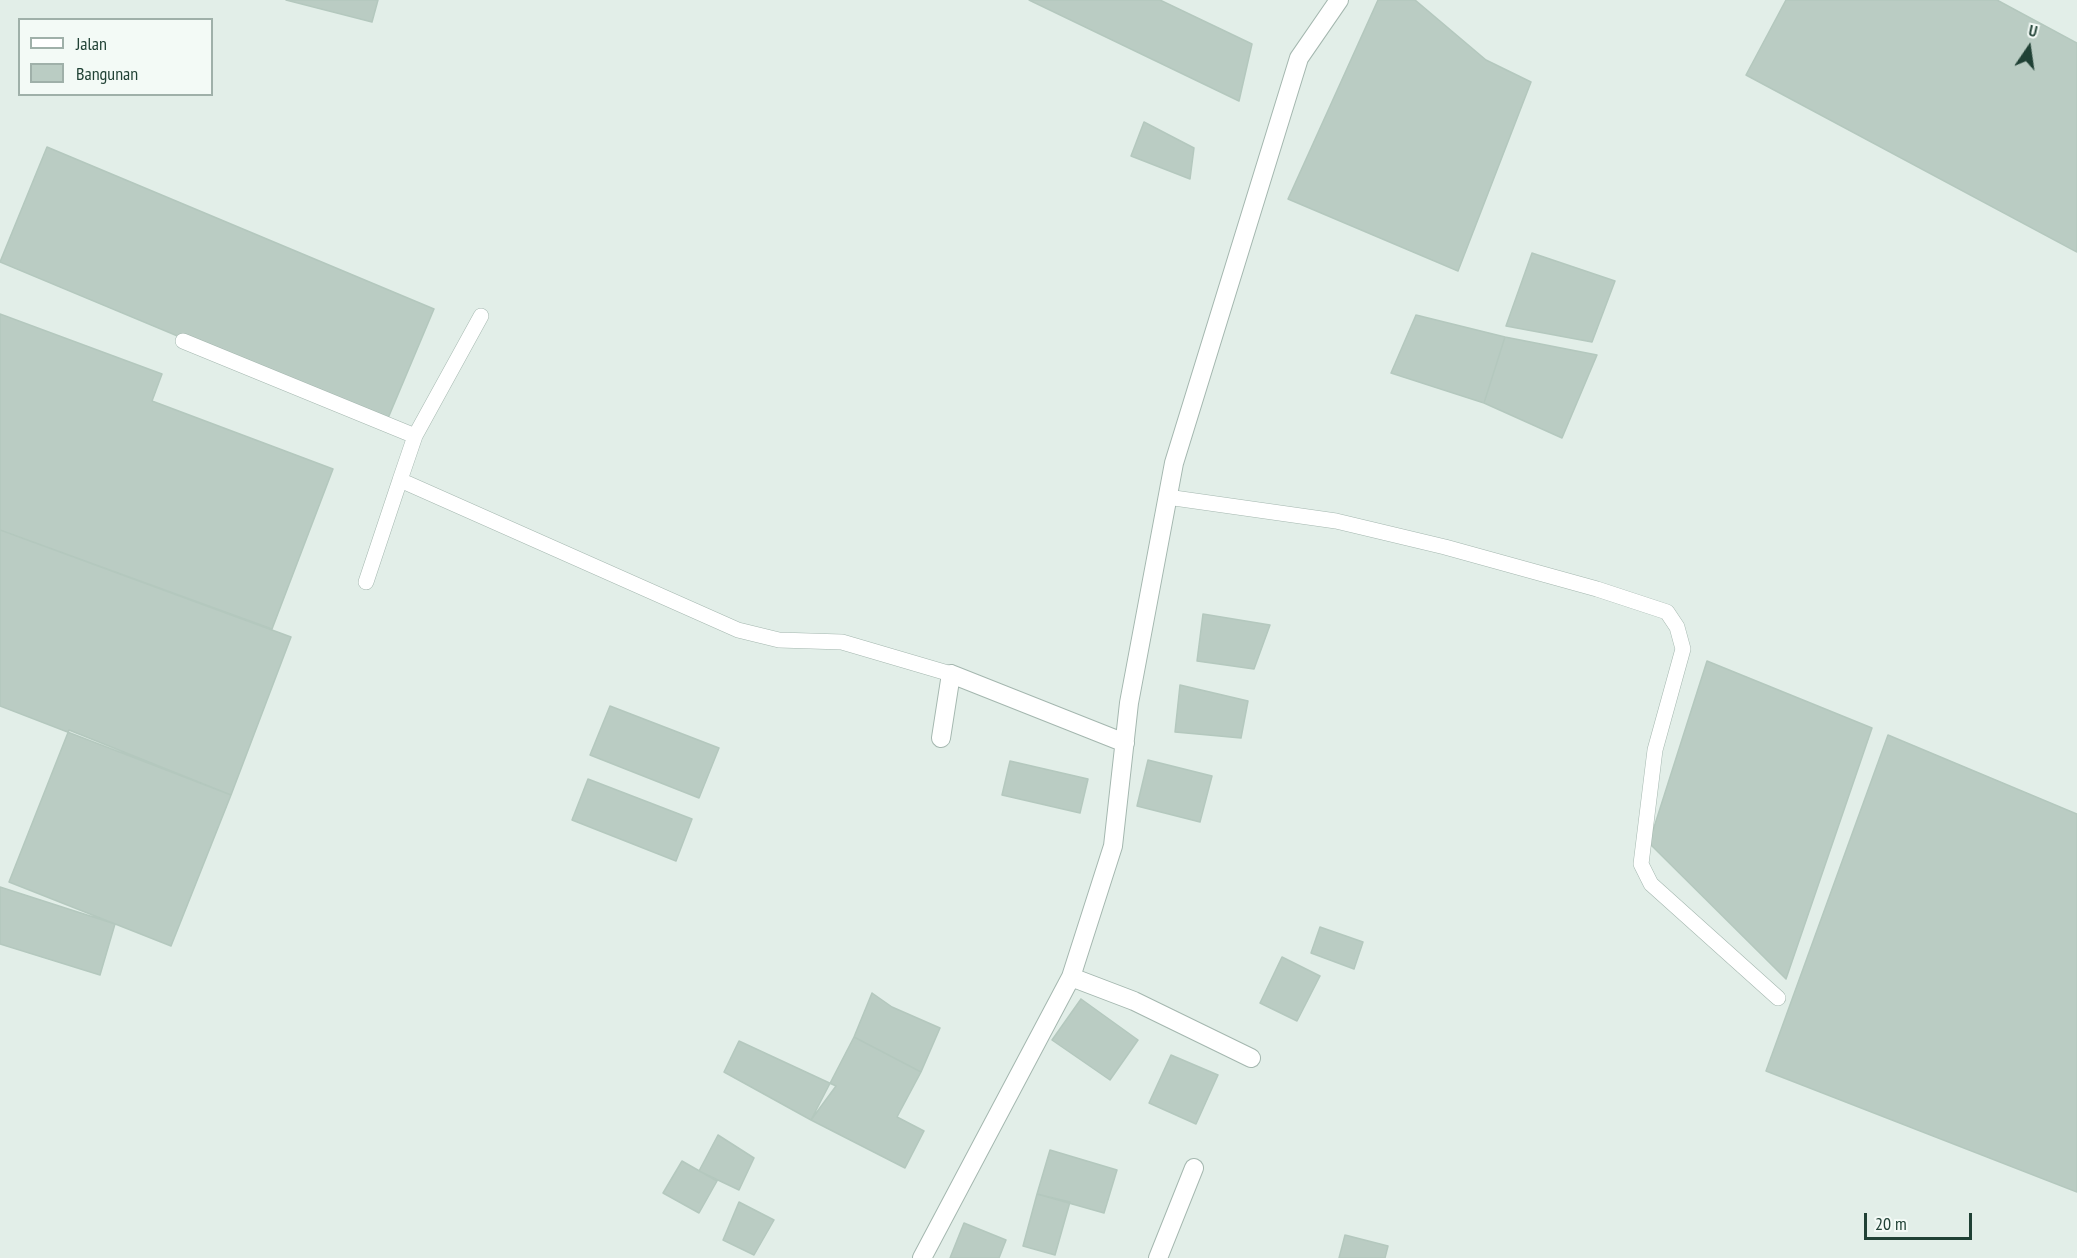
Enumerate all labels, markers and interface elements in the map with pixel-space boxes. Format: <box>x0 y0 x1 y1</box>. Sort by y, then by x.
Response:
legend <box>18 18 213 96</box>
north arrow <box>1999 18 2059 78</box>
text: U <box>2027 20 2039 41</box>
text: Jalan <box>76 32 107 55</box>
text: Bangunan <box>76 62 138 85</box>
scale bar <box>1867 1201 1975 1239</box>
text: 20 m <box>1875 1212 1907 1235</box>

